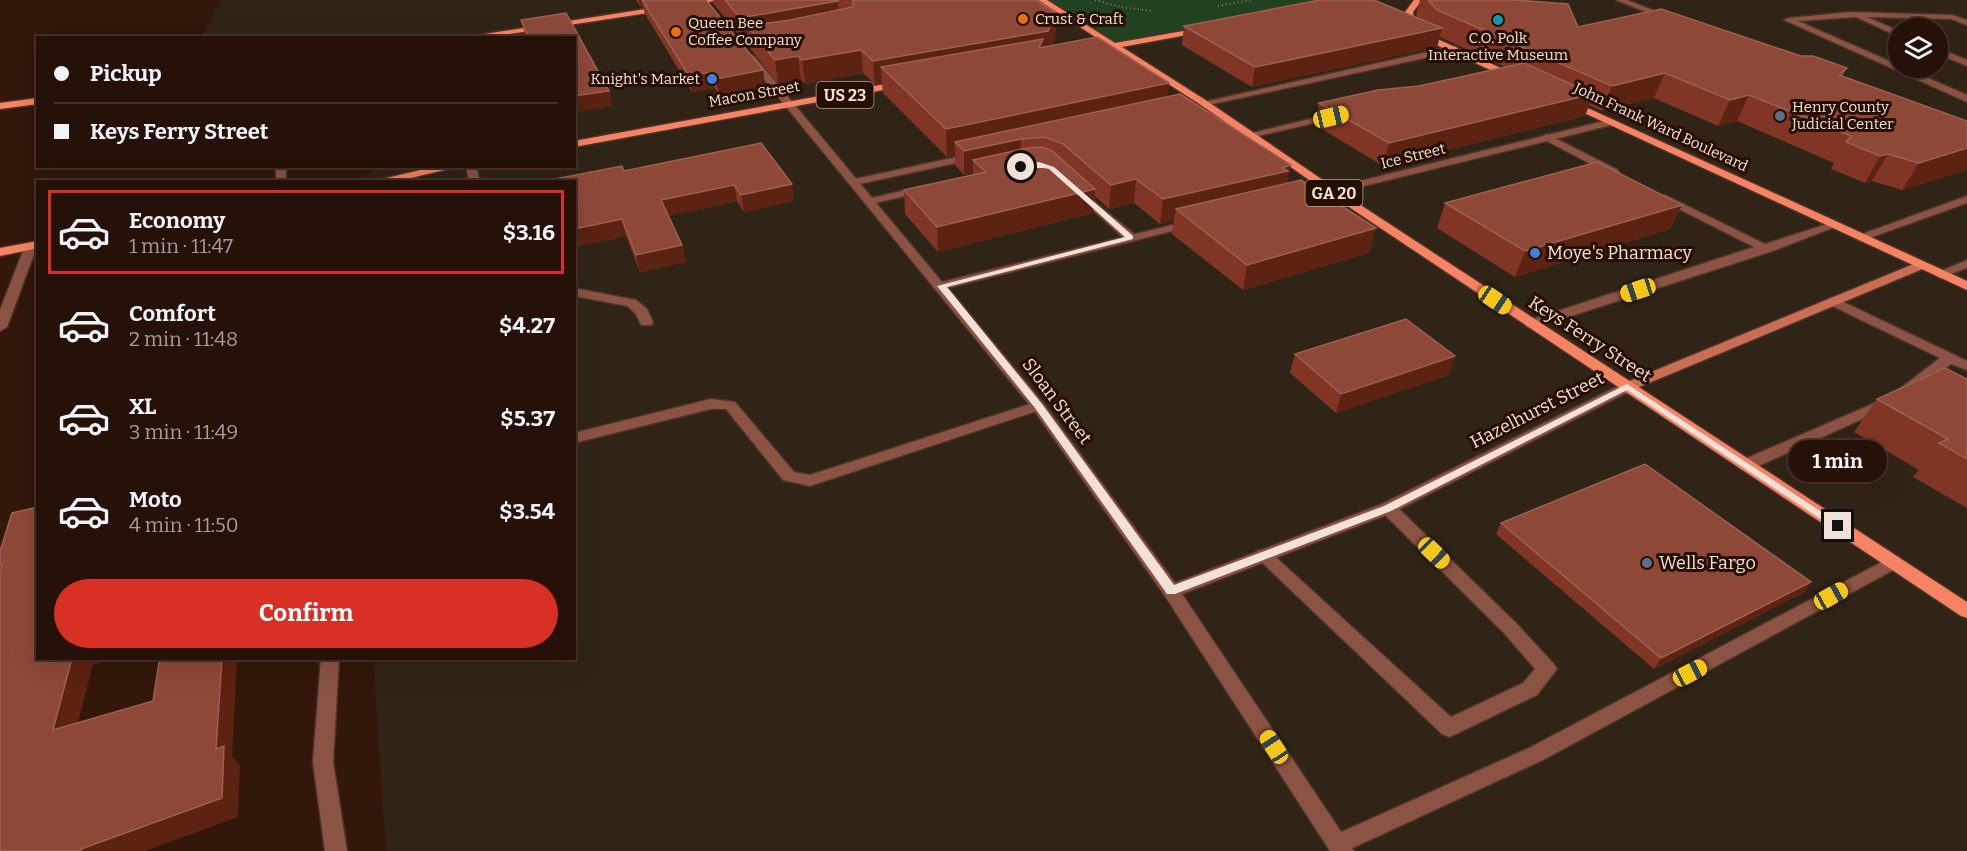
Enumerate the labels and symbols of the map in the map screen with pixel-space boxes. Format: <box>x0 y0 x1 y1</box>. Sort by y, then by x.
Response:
place label: Crust & Craft <box>1035 10 1124 28</box>
marker: Crust & Craft <box>1016 12 1030 26</box>
marker: C.O. Polk Interactive Museum <box>1491 13 1505 27</box>
place label: Queen Bee Coffee Company <box>688 14 802 49</box>
marker: Queen Bee Coffee Company <box>669 25 683 39</box>
place label: C.O. Polk Interactive Museum <box>1428 29 1569 64</box>
place label: Knight's Market <box>591 70 701 88</box>
marker: Knight's Market <box>705 72 719 86</box>
street label: Macon Street <box>707 77 802 111</box>
street label: John Frank Ward Boulevard <box>1570 78 1751 175</box>
road number: US 23 <box>816 82 874 108</box>
place label: Henry County Judicial Center <box>1791 98 1894 133</box>
car <box>1311 104 1351 130</box>
marker: Henry County Judicial Center <box>1773 109 1787 123</box>
street label: Ice Street <box>1379 139 1448 173</box>
route start <box>1007 153 1034 180</box>
road number: GA 20 <box>1306 180 1362 206</box>
place label: Moye's Pharmacy <box>1547 242 1692 264</box>
marker: Moye's Pharmacy <box>1528 246 1542 260</box>
car <box>1618 276 1658 304</box>
car <box>1475 282 1515 318</box>
street label: Keys Ferry Street <box>1525 291 1656 387</box>
street label: Sloan Street <box>1018 354 1097 449</box>
street label: Hazelhurst Street <box>1466 367 1608 453</box>
callout: 1 min <box>1788 439 1888 481</box>
route end <box>1824 512 1851 539</box>
car <box>1415 534 1453 572</box>
place label: Wells Fargo <box>1659 552 1756 574</box>
marker: Wells Fargo <box>1640 556 1654 570</box>
car <box>1811 579 1851 613</box>
car <box>1670 657 1710 689</box>
car <box>1257 727 1291 767</box>

